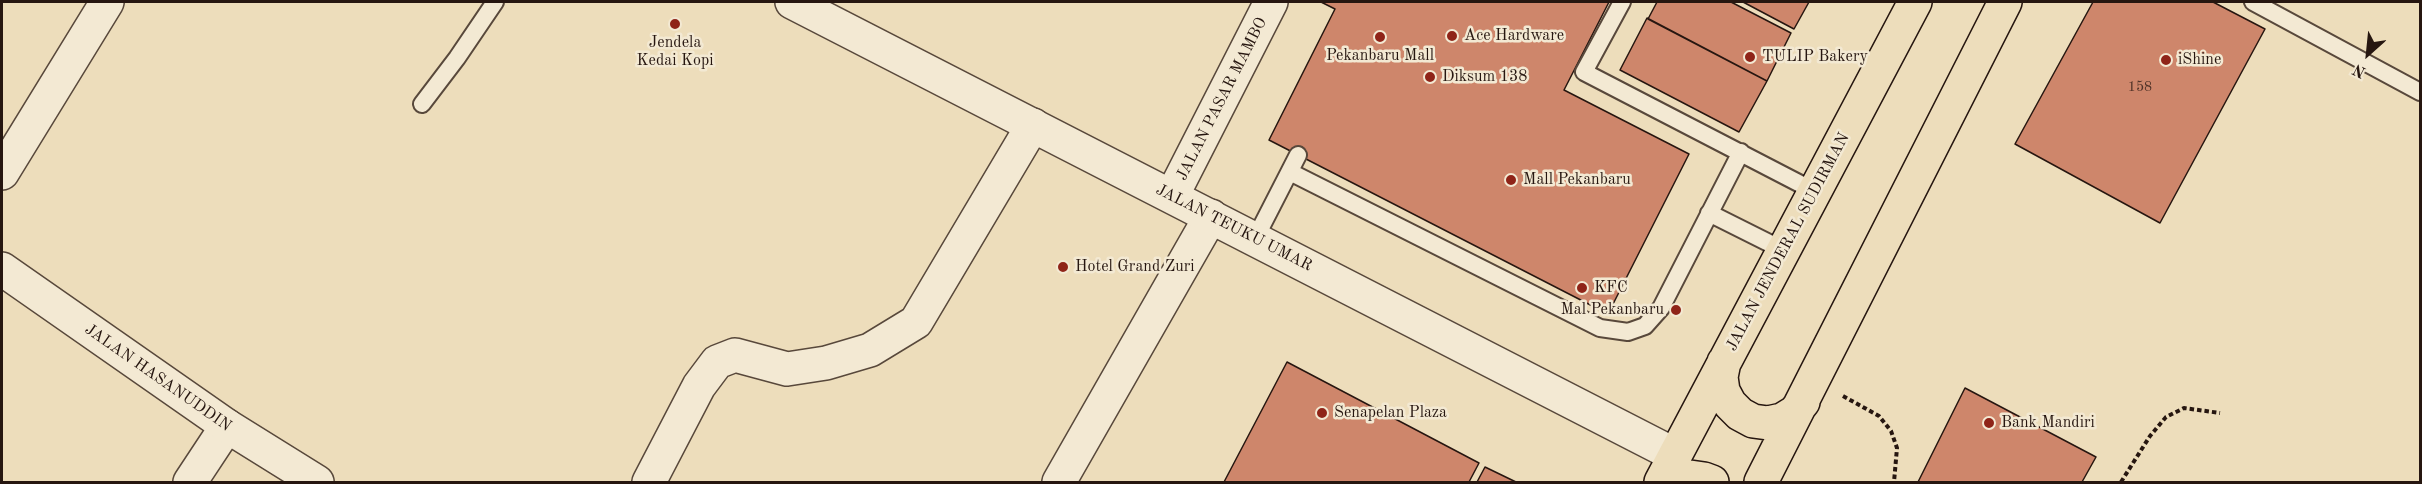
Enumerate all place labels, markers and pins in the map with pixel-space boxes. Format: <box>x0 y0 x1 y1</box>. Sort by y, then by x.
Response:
marker: Jendela Kedai Kopi <box>668 17 682 31</box>
place label: Ace Hardware <box>1464 26 1564 46</box>
marker: Ace Hardware <box>1445 29 1459 43</box>
marker: Pekanbaru Mall <box>1373 30 1387 44</box>
place label: Jendela Kedai Kopi <box>636 33 714 71</box>
place label: Pekanbaru Mall <box>1326 46 1434 66</box>
place label: TULIP Bakery <box>1762 47 1868 67</box>
marker: TULIP Bakery <box>1743 50 1757 64</box>
place label: iShine <box>2178 50 2221 70</box>
marker: iShine <box>2159 53 2173 67</box>
place label: Diksum 138 <box>1442 67 1528 87</box>
marker: Diksum 138 <box>1423 70 1437 84</box>
place label: Mall Pekanbaru <box>1523 170 1631 190</box>
marker: Mall Pekanbaru <box>1504 173 1518 187</box>
place label: Hotel Grand Zuri <box>1075 257 1195 277</box>
marker: Hotel Grand Zuri <box>1056 260 1070 274</box>
place label: KFC <box>1594 278 1628 298</box>
marker: KFC <box>1575 281 1589 295</box>
place label: Mal Pekanbaru <box>1560 300 1664 320</box>
marker: Mal Pekanbaru <box>1669 303 1683 317</box>
place label: Senapelan Plaza <box>1334 403 1447 423</box>
marker: Senapelan Plaza <box>1315 406 1329 420</box>
place label: Bank Mandiri <box>2001 413 2095 433</box>
marker: Bank Mandiri <box>1982 416 1996 430</box>

